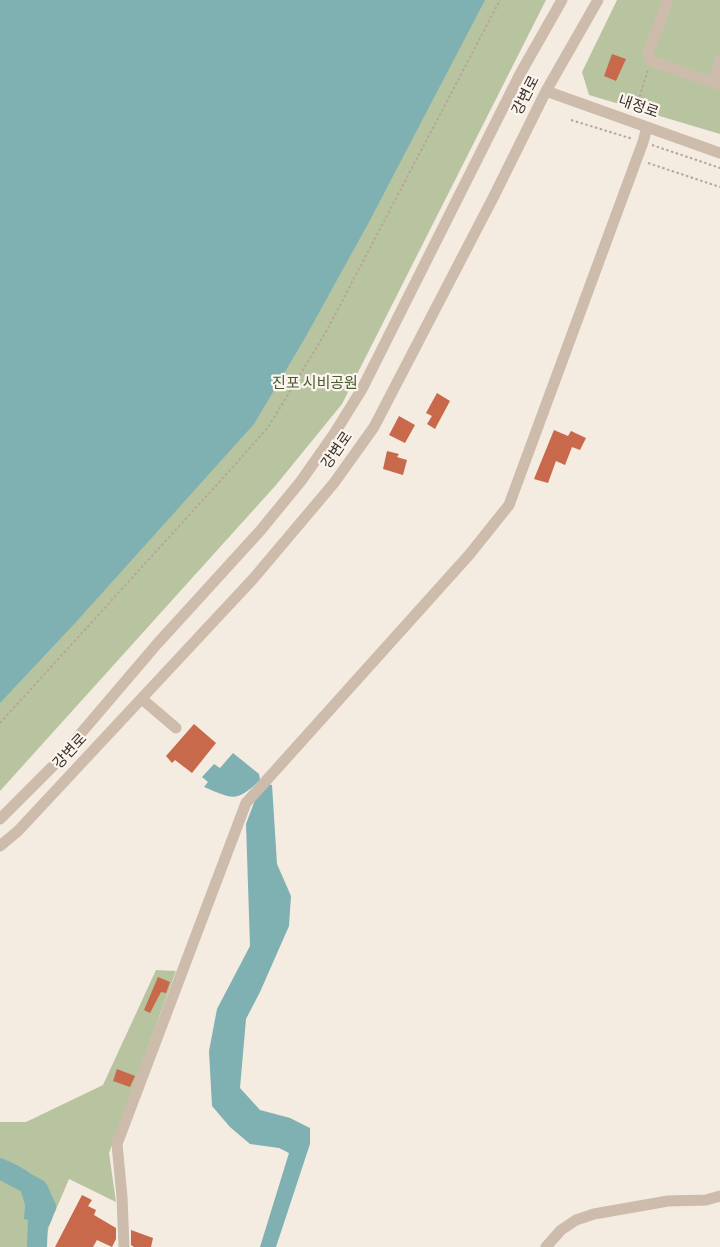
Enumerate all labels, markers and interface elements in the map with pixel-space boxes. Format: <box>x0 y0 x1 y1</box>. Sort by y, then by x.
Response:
street label: 강변로 <box>510 73 544 119</box>
street label: 내정로 <box>615 93 661 123</box>
park label: 진포 시비공원 <box>272 376 358 394</box>
street label: 강변로 <box>319 429 357 473</box>
street label: 강변로 <box>50 731 92 773</box>

